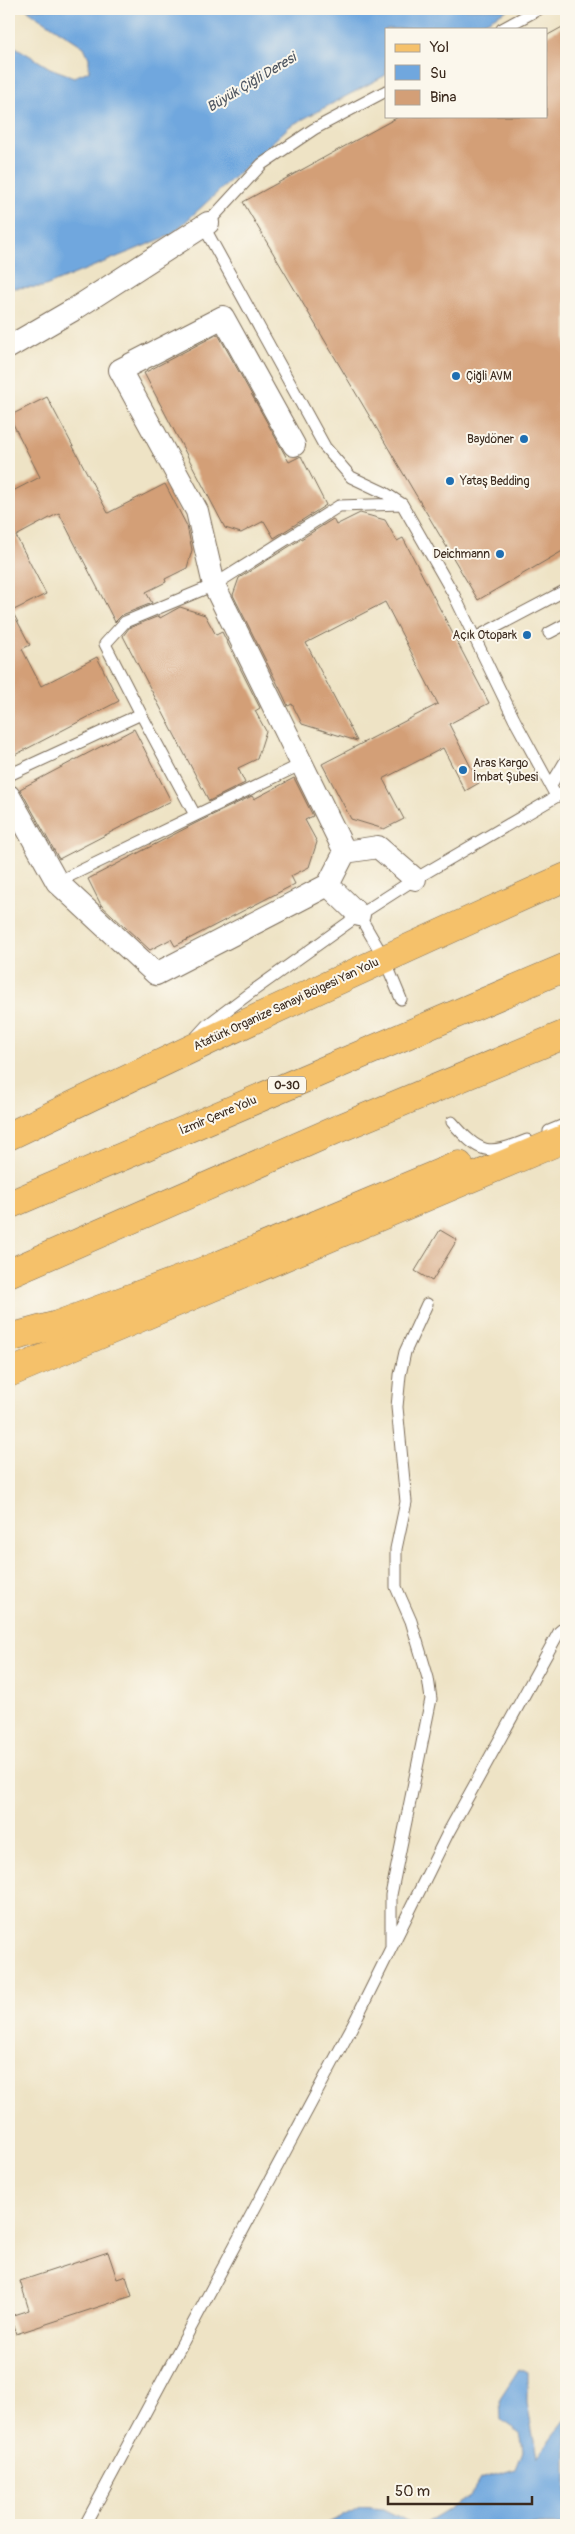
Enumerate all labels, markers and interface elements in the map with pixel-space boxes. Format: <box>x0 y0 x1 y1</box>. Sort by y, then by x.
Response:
legend <box>385 28 548 118</box>
text: Yol <box>429 38 449 57</box>
water label: Büyük Çiğli Deresi <box>204 48 301 116</box>
text: Su <box>430 64 446 83</box>
text: Bina <box>430 88 457 107</box>
place label: Çiğli AVM <box>466 369 512 384</box>
marker: Çiğli AVM <box>450 370 462 382</box>
place label: Baydöner <box>467 432 515 447</box>
marker: Baydöner <box>518 433 530 445</box>
place label: Yataş Bedding <box>459 474 529 489</box>
marker: Yataş Bedding <box>444 475 456 487</box>
place label: Deichmann <box>433 547 490 562</box>
marker: Deichmann <box>494 548 506 560</box>
place label: Açık Otopark <box>453 628 517 643</box>
marker: Açık Otopark <box>521 629 533 641</box>
place label: Aras Kargo İmbat Şubesi <box>473 756 538 785</box>
marker: Aras Kargo İmbat Şubesi <box>457 764 469 776</box>
street label: Atatürk Organize Sanayi Bölgesi Yan Yolu <box>191 955 381 1054</box>
road number: O-30 <box>268 1076 306 1094</box>
street label: İzmir Çevre Yolu <box>177 1092 259 1138</box>
scale bar <box>388 2474 531 2506</box>
text: 50 m <box>395 2482 430 2501</box>

